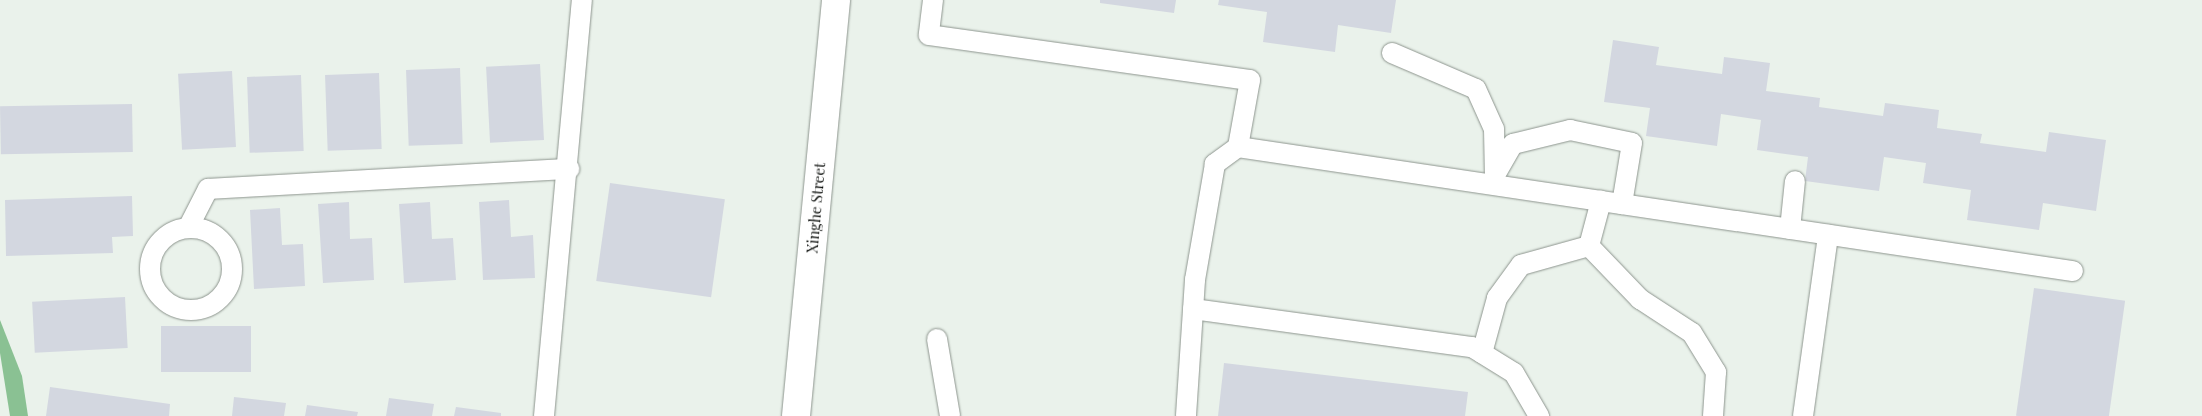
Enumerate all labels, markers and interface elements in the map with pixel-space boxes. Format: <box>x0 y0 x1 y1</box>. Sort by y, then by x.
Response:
street label: Xinghe Street <box>803 162 829 254</box>

